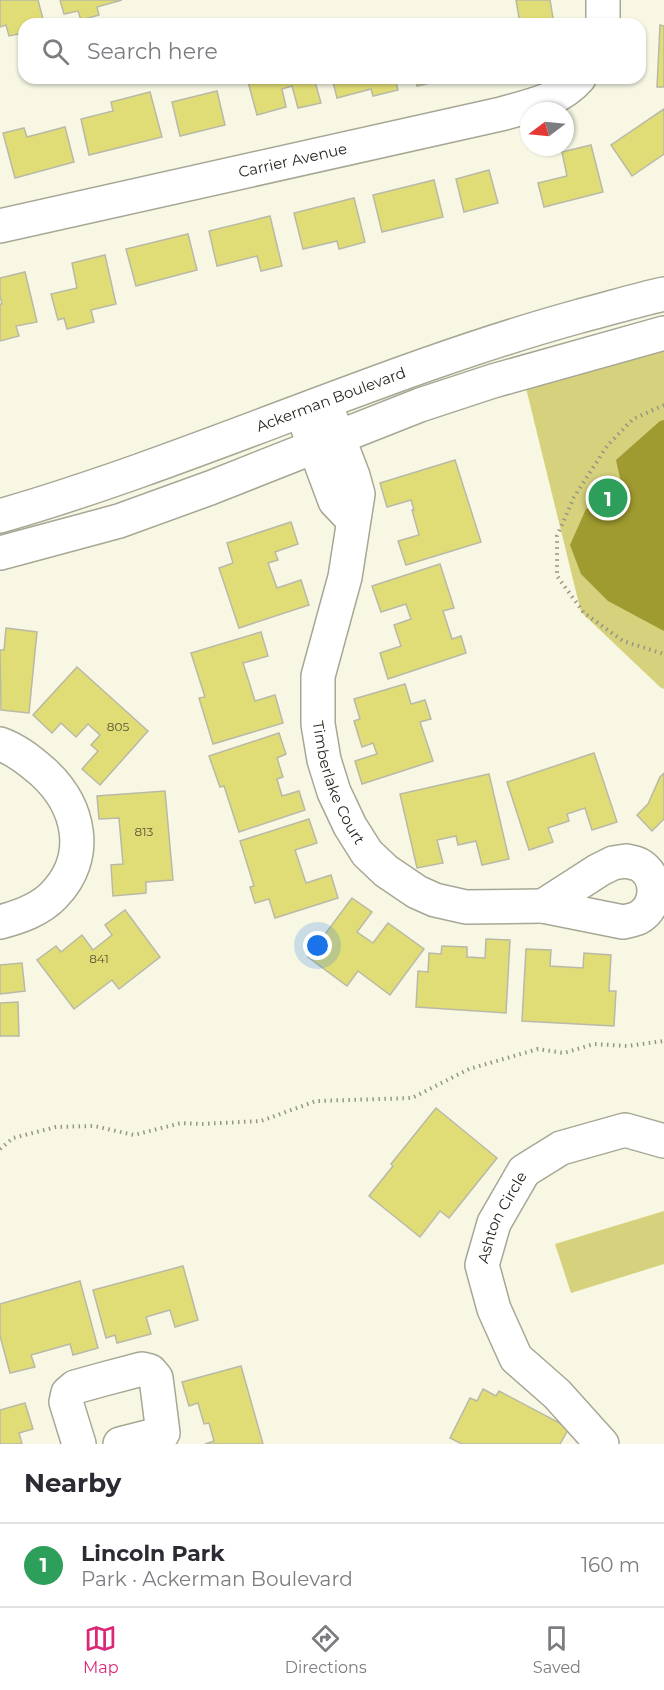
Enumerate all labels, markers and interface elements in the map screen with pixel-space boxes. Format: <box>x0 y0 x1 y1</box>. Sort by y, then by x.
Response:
search box <box>18 18 646 84</box>
icon: search <box>39 35 72 68</box>
text: Search here <box>87 38 218 65</box>
north arrow <box>520 102 574 156</box>
street label: Carrier Avenue <box>236 139 349 181</box>
street label: Ackerman Boulevard <box>254 363 408 436</box>
pin: 1 <box>588 476 628 520</box>
house number: 805 <box>107 719 129 734</box>
street label: Timberlake Court <box>309 720 369 848</box>
house number: 813 <box>135 824 154 839</box>
your location <box>303 931 332 960</box>
house number: 841 <box>89 951 109 966</box>
street label: Ashton Circle <box>473 1168 531 1265</box>
text: Nearby <box>24 1467 121 1499</box>
text: Lincoln Park <box>81 1540 225 1567</box>
text: 1 <box>40 1553 47 1577</box>
text: 160 m <box>581 1553 640 1577</box>
text: Park · Ackerman Boulevard <box>81 1567 353 1591</box>
tab: Map <box>83 1622 119 1677</box>
tab: Directions <box>285 1622 367 1677</box>
tab: Saved <box>533 1622 581 1677</box>

